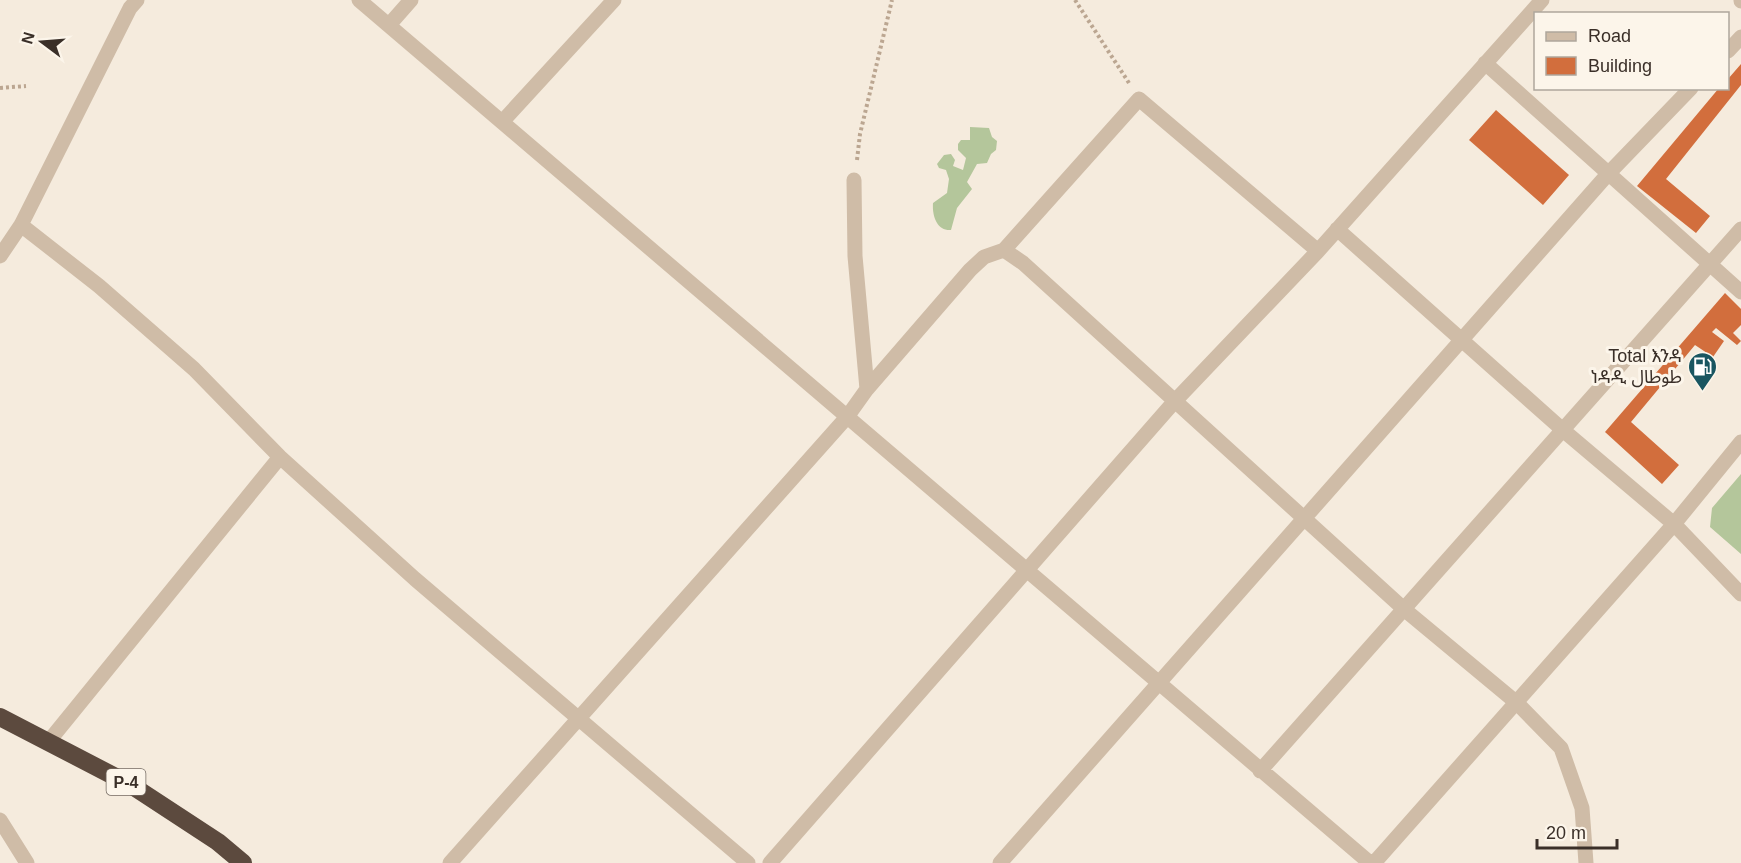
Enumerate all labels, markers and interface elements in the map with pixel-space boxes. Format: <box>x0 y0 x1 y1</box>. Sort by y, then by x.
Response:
north arrow <box>12 12 72 72</box>
legend <box>1534 12 1729 90</box>
text: Road <box>1588 26 1631 46</box>
text: N <box>18 30 38 46</box>
text: Building <box>1588 56 1652 76</box>
place label: Total እንዳ ነዳዲ طوطال <box>1591 346 1682 388</box>
fuel station icon: Total እንዳ ነዳዲ طوطال <box>1687 350 1719 392</box>
road number: P-4 <box>106 769 146 795</box>
scale bar <box>1537 812 1616 850</box>
text: 20 m <box>1546 823 1586 843</box>

